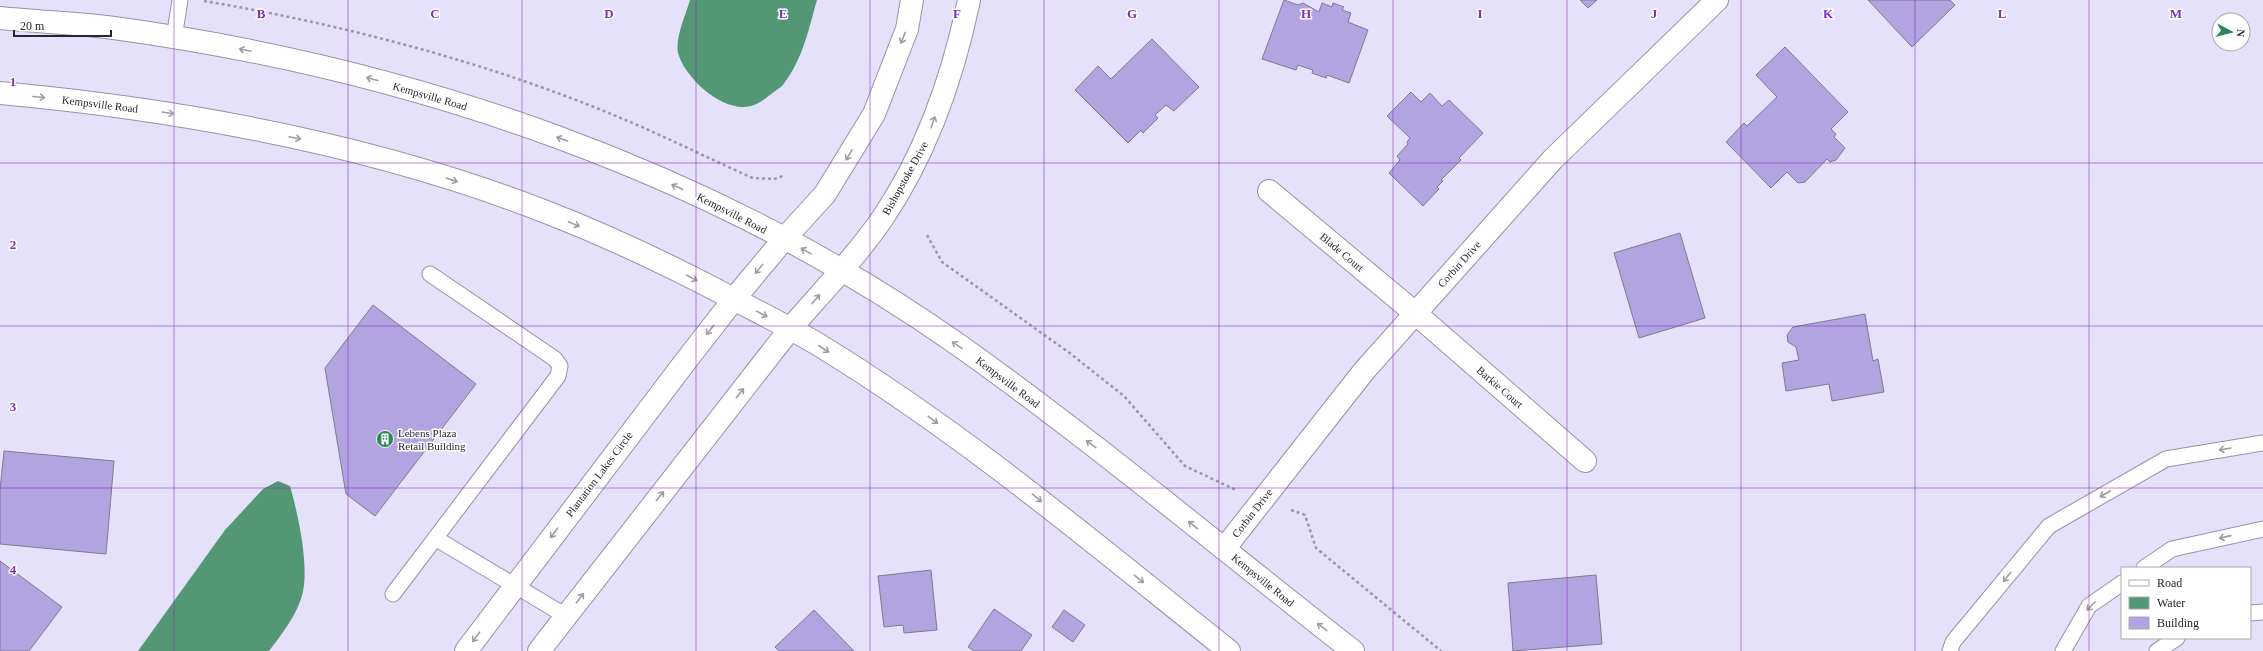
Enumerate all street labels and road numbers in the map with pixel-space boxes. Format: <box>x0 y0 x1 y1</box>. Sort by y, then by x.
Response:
street label: Kempsville Road <box>391 80 469 112</box>
street label: Kempsville Road <box>61 93 139 115</box>
street label: Bishopstoke Drive <box>880 139 930 217</box>
street label: Kempsville Road <box>695 190 769 236</box>
street label: Blade Court <box>1318 230 1366 274</box>
street label: Corbin Drive <box>1435 238 1483 290</box>
street label: Kempsville Road <box>974 354 1043 410</box>
street label: Barkie Court <box>1475 364 1525 410</box>
street label: Plantation Lakes Circle <box>563 429 635 519</box>
street label: Corbin Drive <box>1229 486 1275 540</box>
street label: Kempsville Road <box>1229 551 1297 609</box>

